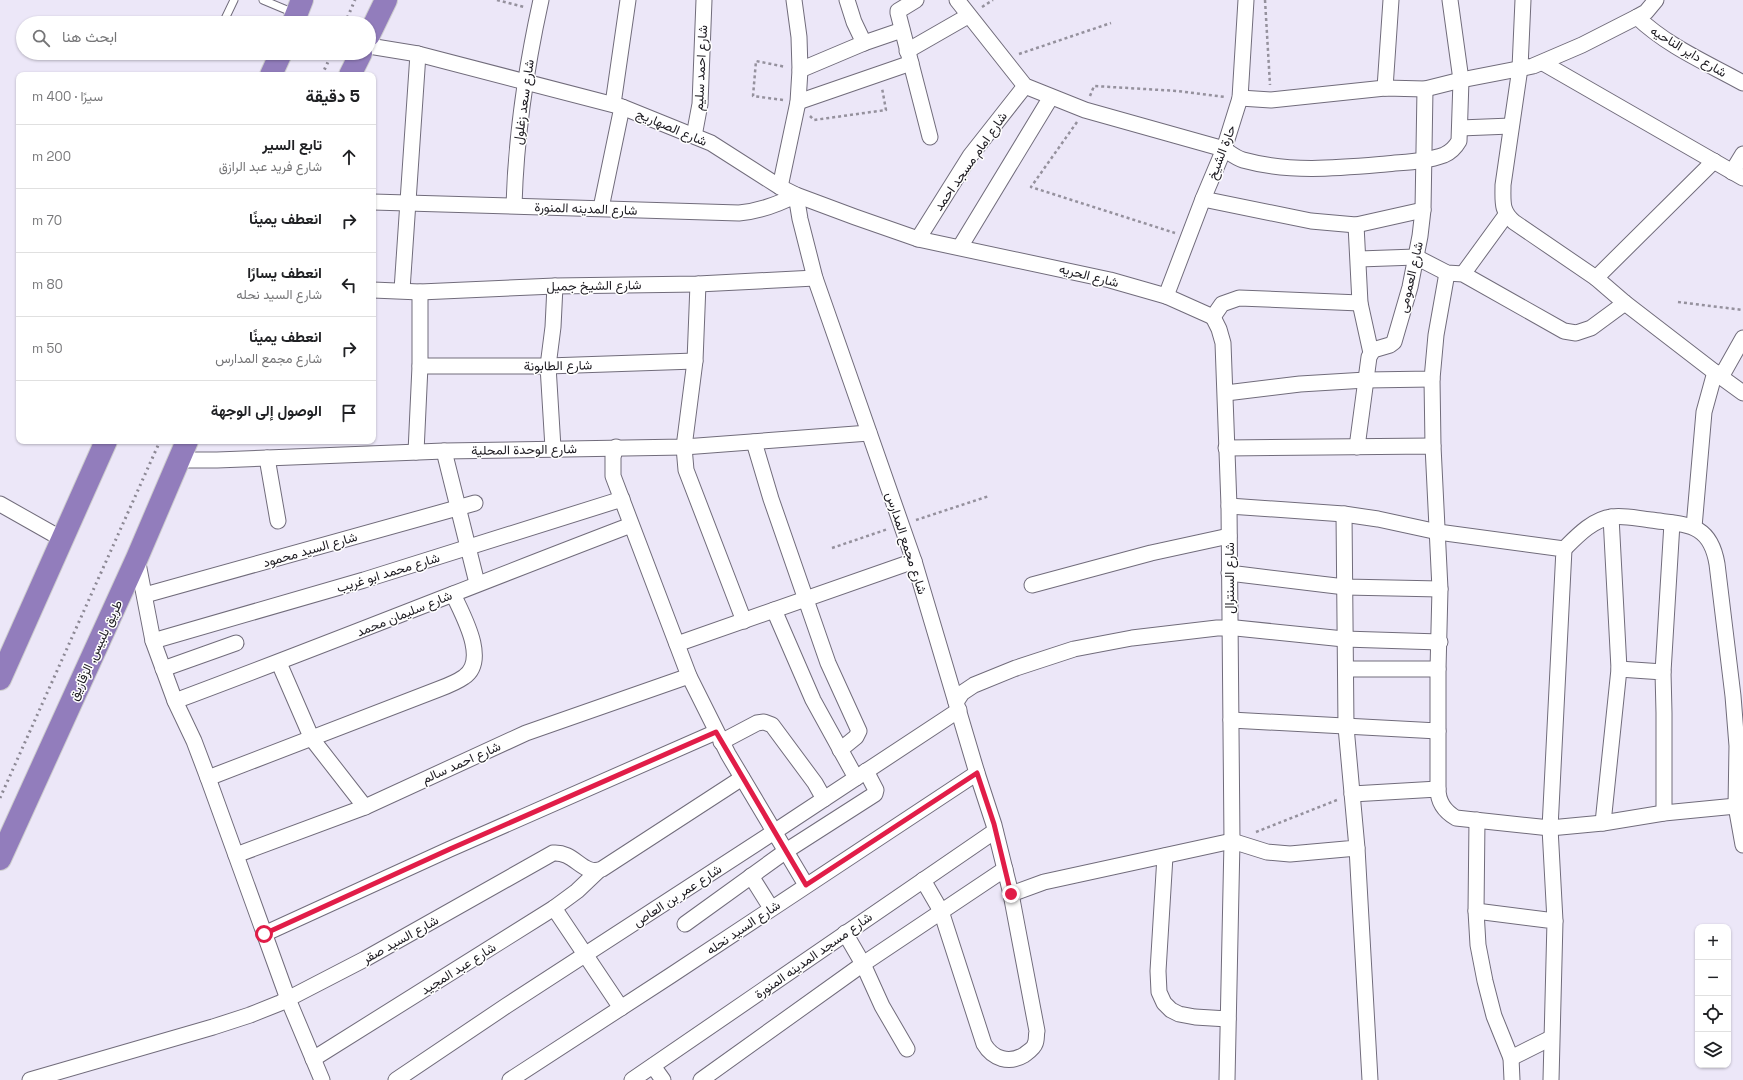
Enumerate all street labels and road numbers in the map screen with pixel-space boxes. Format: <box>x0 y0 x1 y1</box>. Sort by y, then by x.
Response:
street label: شارع داير الناحيه <box>1647 22 1730 82</box>
street label: شارع احمد سليم <box>690 25 712 112</box>
street label: شارع سعد زغلول <box>509 58 539 146</box>
street label: شارع الصهاريج <box>633 105 710 151</box>
street label: شارع امام مسجد احمد <box>930 108 1012 215</box>
street label: حارة الشيخ <box>1203 122 1241 182</box>
street label: شارع المدينه المنورة <box>534 198 638 220</box>
street label: شارع العمومى <box>1394 240 1428 315</box>
street label: شارع الحريه <box>1057 260 1120 292</box>
street label: شارع الشيخ جميل <box>546 276 642 296</box>
street label: شارع الطابونة <box>524 356 592 376</box>
street label: شارع الوحدة المحلية <box>471 440 577 460</box>
street label: شارع مجمع المدارس <box>881 490 931 597</box>
street label: شارع السيد محمود <box>261 528 360 572</box>
street label: شارع السنترال <box>1221 542 1239 614</box>
street label: شارع محمد ابو غريب <box>335 549 442 597</box>
street label: شارع سليمان محمد <box>354 587 455 641</box>
street label: طريق بلبيس, الزقازيق <box>65 597 126 703</box>
street label: شارع احمد سالم <box>419 737 504 788</box>
street label: شارع عمر بن العاص <box>630 860 725 931</box>
street label: شارع السيد نحله <box>703 896 784 959</box>
street label: شارع مسجد المدينه المنورة <box>751 908 876 1003</box>
street label: شارع السيد صقر <box>358 912 442 969</box>
street label: شارع عبد المجيد <box>417 938 500 999</box>

